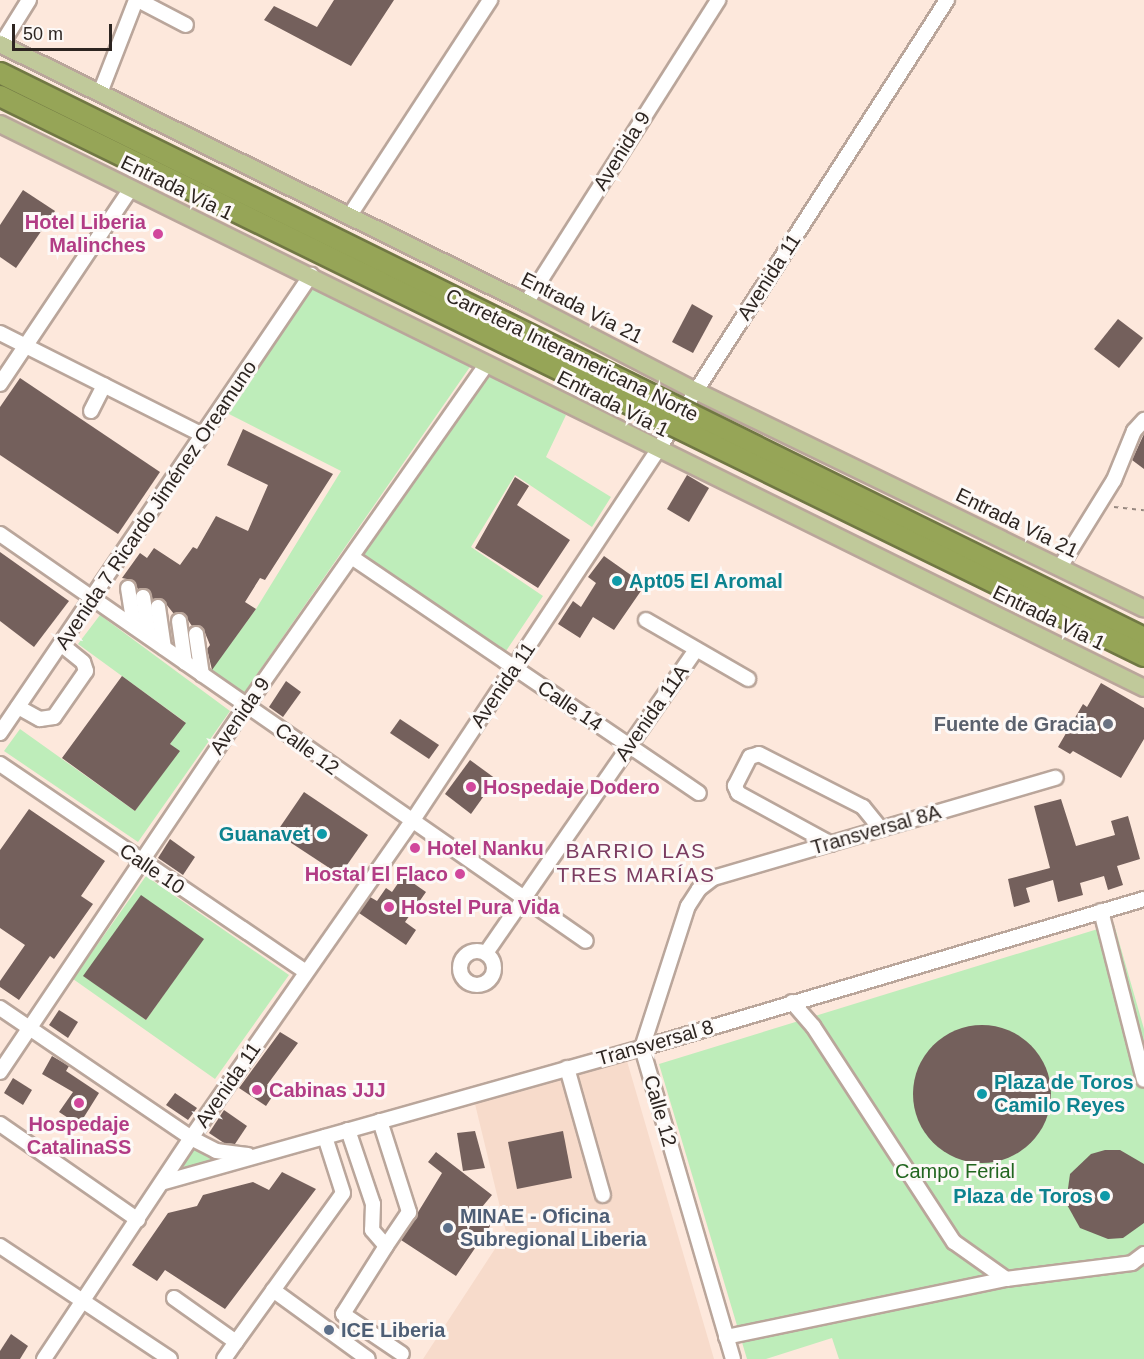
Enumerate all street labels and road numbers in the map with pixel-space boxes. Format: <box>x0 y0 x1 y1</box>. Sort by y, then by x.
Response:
street label: Avenida 9 <box>588 107 656 195</box>
street label: Entrada Vía 1 <box>117 150 237 226</box>
street label: Avenida 11 <box>732 229 806 325</box>
street label: Entrada Vía 21 <box>517 267 647 349</box>
street label: Carretera Interamericana Norte <box>442 283 702 427</box>
street label: Avenida 7 Ricardo Jiménez Oreamuno <box>50 356 262 654</box>
street label: Entrada Vía 1 <box>553 366 673 442</box>
street label: Entrada Vía 21 <box>952 483 1082 563</box>
street label: Entrada Vía 1 <box>989 580 1109 656</box>
street label: Avenida 11 <box>466 638 540 732</box>
street label: Avenida 11A <box>610 660 694 766</box>
street label: Avenida 9 <box>205 673 275 759</box>
street label: Calle 14 <box>533 676 607 736</box>
street label: Calle 12 <box>270 718 344 780</box>
street label: Transversal 8A <box>808 800 944 860</box>
street label: Calle 10 <box>115 839 189 899</box>
street label: Transversal 8 <box>594 1015 716 1071</box>
street label: Avenida 11 <box>190 1038 266 1132</box>
street label: Calle 12 <box>638 1072 682 1150</box>

